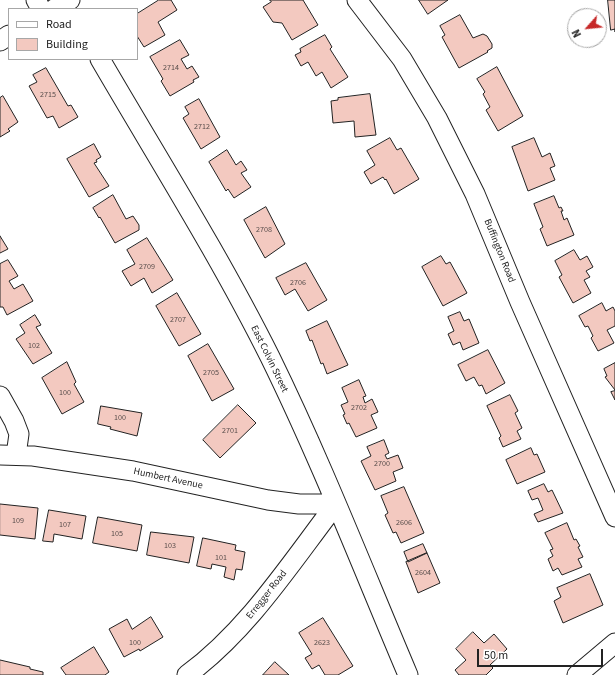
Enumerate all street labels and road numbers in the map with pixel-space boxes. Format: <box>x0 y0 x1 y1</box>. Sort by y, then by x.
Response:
street label: Buffington Road <box>481 217 517 285</box>
street label: East Colvin Street <box>248 324 290 394</box>
street label: Humbert Avenue <box>132 466 204 492</box>
street label: Erregger Road <box>244 568 290 622</box>

